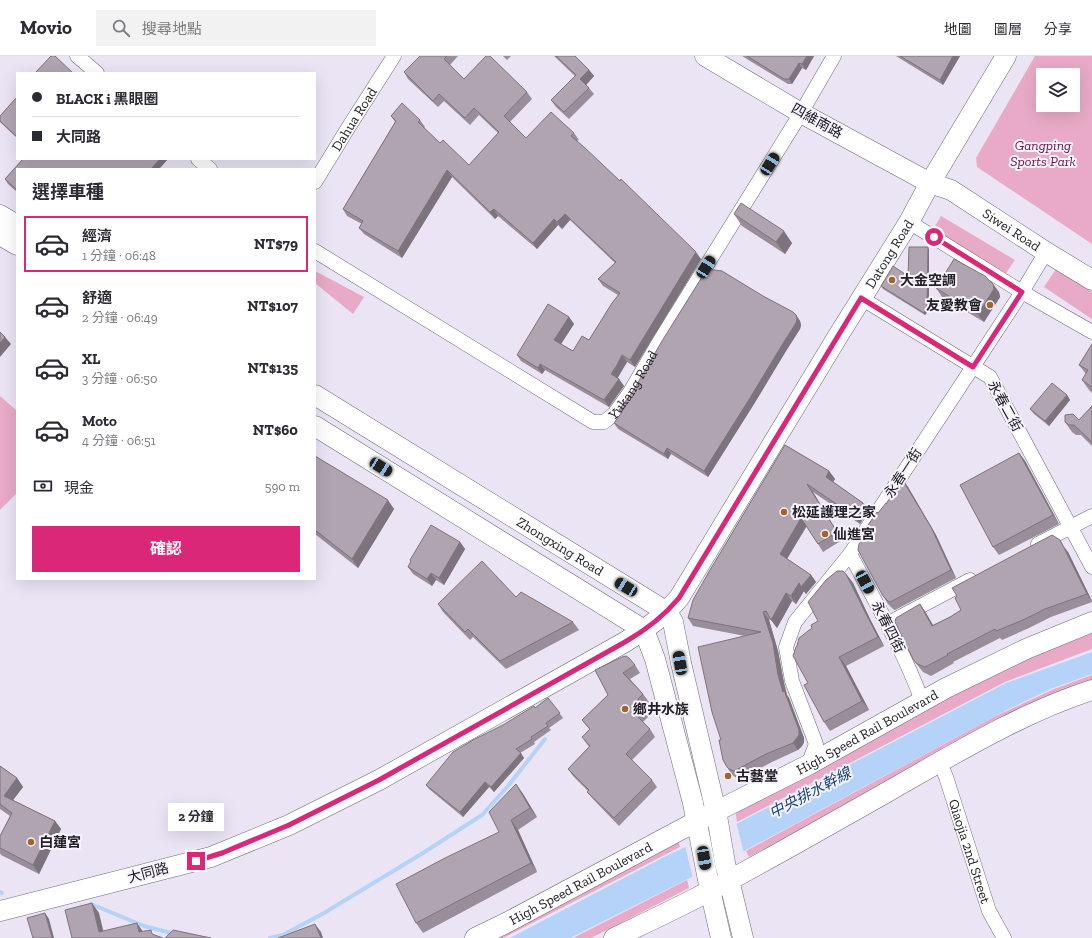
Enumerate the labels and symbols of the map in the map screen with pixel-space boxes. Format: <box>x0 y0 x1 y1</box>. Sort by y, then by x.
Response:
street label: Dahua Road <box>327 84 381 154</box>
street label: 四維南路 <box>788 100 846 142</box>
park label: Gangping Sports Park <box>1010 137 1076 170</box>
car <box>759 151 781 177</box>
street label: Siwei Road <box>980 205 1044 255</box>
street label: Datong Road <box>861 216 917 291</box>
route start <box>925 228 943 246</box>
car <box>695 254 717 280</box>
place label: 大金空調 <box>900 272 956 289</box>
marker: 大金空調 <box>887 275 897 285</box>
place label: 友愛教會 <box>926 297 982 314</box>
marker: 友愛教會 <box>985 300 995 310</box>
street label: Yukang Road <box>604 347 661 424</box>
street label: 永春二街 <box>984 377 1026 435</box>
street label: 永春一街 <box>881 445 925 501</box>
car <box>368 456 394 478</box>
place label: 松延護理之家 <box>792 504 876 521</box>
marker: 松延護理之家 <box>779 507 789 517</box>
street label: Zhongxing Road <box>514 513 607 580</box>
place label: 仙進宮 <box>833 526 875 543</box>
marker: 仙進宮 <box>820 529 830 539</box>
car <box>854 569 876 595</box>
car <box>613 576 639 598</box>
street label: 永春四街 <box>868 598 908 656</box>
car <box>672 650 688 676</box>
street label: High Speed Rail Boulevard <box>793 686 941 778</box>
place label: 鄉井水族 <box>633 701 689 718</box>
marker: 鄉井水族 <box>620 704 630 714</box>
water label: 中央排水幹線 <box>766 763 856 822</box>
place label: 古藝堂 <box>736 768 778 785</box>
marker: 古藝堂 <box>723 771 733 781</box>
street label: Qiaojia 2nd Street <box>945 797 995 906</box>
callout: 2 分鐘 <box>168 803 224 831</box>
place label: 白蓮宮 <box>39 834 81 851</box>
marker: 白蓮宮 <box>26 837 36 847</box>
street label: High Speed Rail Boulevard <box>506 838 655 928</box>
car <box>696 845 712 871</box>
route end <box>187 852 205 870</box>
street label: 大同路 <box>126 859 170 887</box>

